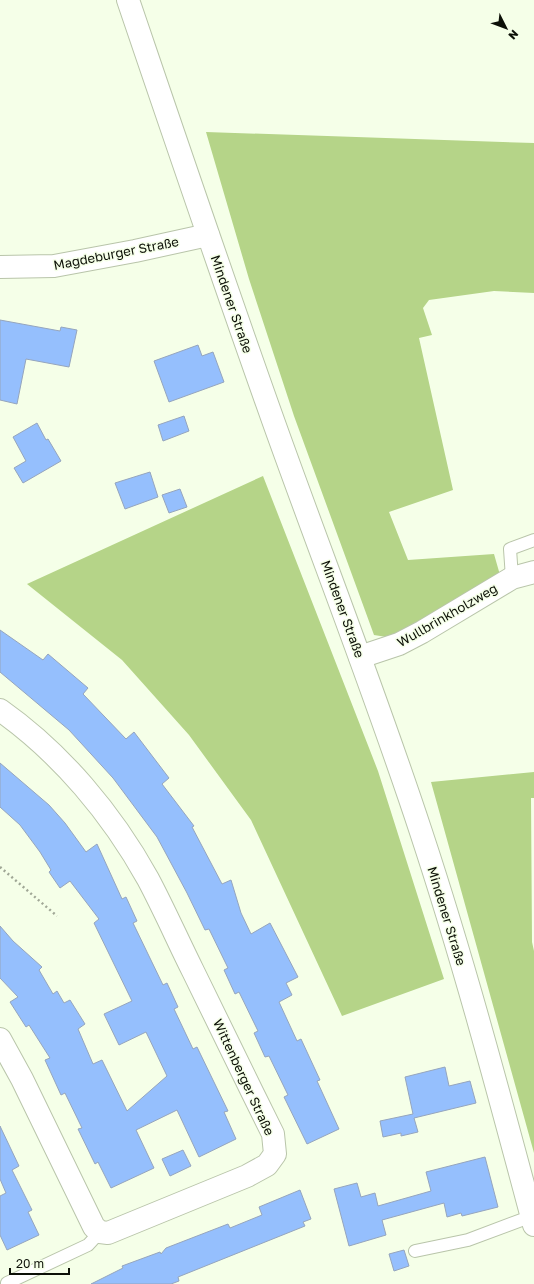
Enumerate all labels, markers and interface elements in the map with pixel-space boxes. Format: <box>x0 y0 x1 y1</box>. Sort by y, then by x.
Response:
north arrow <box>486 8 526 48</box>
text: N <box>506 28 521 42</box>
street label: Magdeburger Straße <box>52 233 180 273</box>
street label: Mindener Straße <box>208 253 256 355</box>
street label: Mindener Straße <box>318 558 368 660</box>
street label: Wullbrinkholzweg <box>394 580 500 650</box>
street label: Mindener Straße <box>424 865 470 967</box>
street label: Wittenberger Straße <box>210 1016 278 1138</box>
scale bar <box>10 1250 69 1276</box>
text: 20 m <box>16 1256 44 1271</box>

